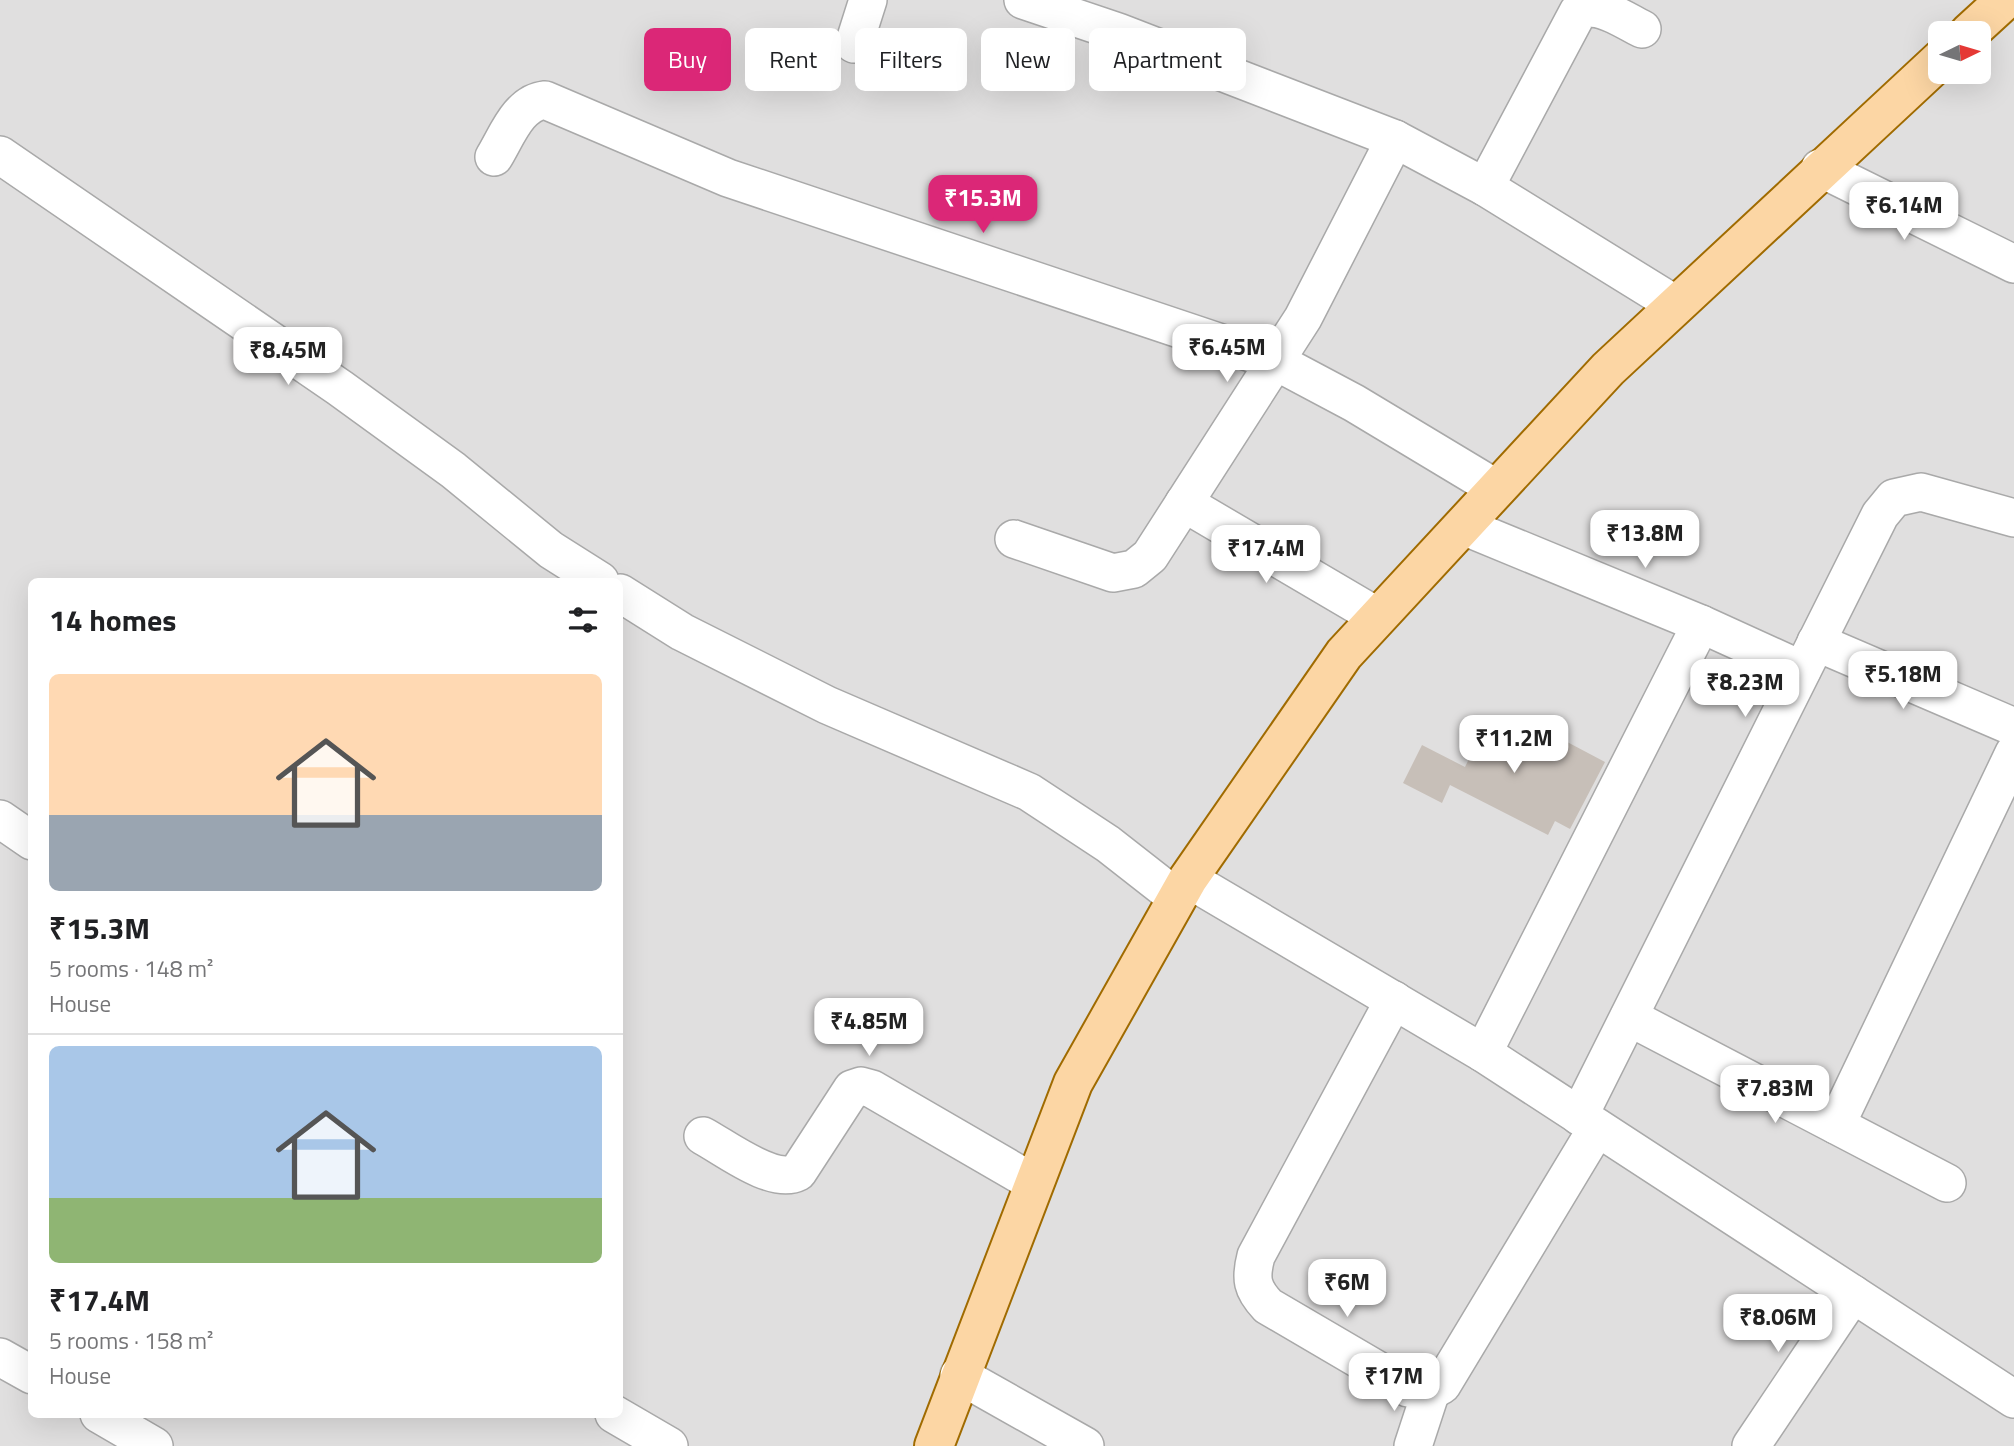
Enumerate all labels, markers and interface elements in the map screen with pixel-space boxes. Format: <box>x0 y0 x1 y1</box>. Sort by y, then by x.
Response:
north arrow <box>1928 21 1992 84</box>
map controls <box>1928 21 1991 84</box>
chip: Buy <box>644 28 731 91</box>
chip: Rent <box>745 28 841 91</box>
chip: Filters <box>855 28 967 91</box>
chip: New <box>981 28 1075 91</box>
chip: Apartment <box>1089 28 1246 91</box>
pin: ₹15.3M <box>926 176 1040 235</box>
text: ₹15.3M <box>944 180 1022 215</box>
pin: ₹6.14M <box>1847 182 1961 242</box>
text: ₹6.14M <box>1865 187 1943 222</box>
pin: ₹6.45M <box>1170 324 1284 384</box>
pin: ₹8.45M <box>231 328 345 387</box>
text: ₹6.45M <box>1188 329 1266 364</box>
text: ₹8.45M <box>249 332 327 367</box>
pin: ₹13.8M <box>1588 510 1702 570</box>
text: ₹13.8M <box>1606 515 1684 550</box>
pin: ₹17.4M <box>1209 526 1323 585</box>
text: ₹17.4M <box>1227 530 1305 565</box>
text: 14 homes <box>49 597 176 643</box>
icon: filters <box>564 601 602 639</box>
pin: ₹5.18M <box>1846 652 1960 711</box>
text: ₹5.18M <box>1864 656 1942 691</box>
pin: ₹8.23M <box>1688 660 1802 719</box>
text: ₹8.23M <box>1706 664 1784 699</box>
pin: ₹11.2M <box>1457 716 1571 775</box>
icon: home <box>263 720 389 846</box>
text: ₹11.2M <box>1475 720 1553 755</box>
text: ₹15.3M <box>49 905 150 951</box>
text: 5 rooms · 148 m² <box>49 951 213 986</box>
text: House <box>49 986 111 1021</box>
pin: ₹4.85M <box>812 998 926 1058</box>
text: ₹4.85M <box>830 1003 908 1038</box>
pin: ₹7.83M <box>1718 1066 1832 1125</box>
text: ₹7.83M <box>1736 1070 1814 1105</box>
icon: home <box>263 1092 389 1218</box>
pin: ₹6M <box>1313 1260 1381 1319</box>
text: ₹6M <box>1324 1264 1370 1299</box>
text: ₹17.4M <box>49 1277 150 1323</box>
pin: ₹8.06M <box>1721 1294 1835 1354</box>
text: ₹8.06M <box>1739 1299 1817 1334</box>
text: 5 rooms · 158 m² <box>49 1323 213 1358</box>
pin: ₹17M <box>1353 1354 1435 1413</box>
text: House <box>49 1358 111 1393</box>
text: ₹17M <box>1365 1358 1423 1393</box>

